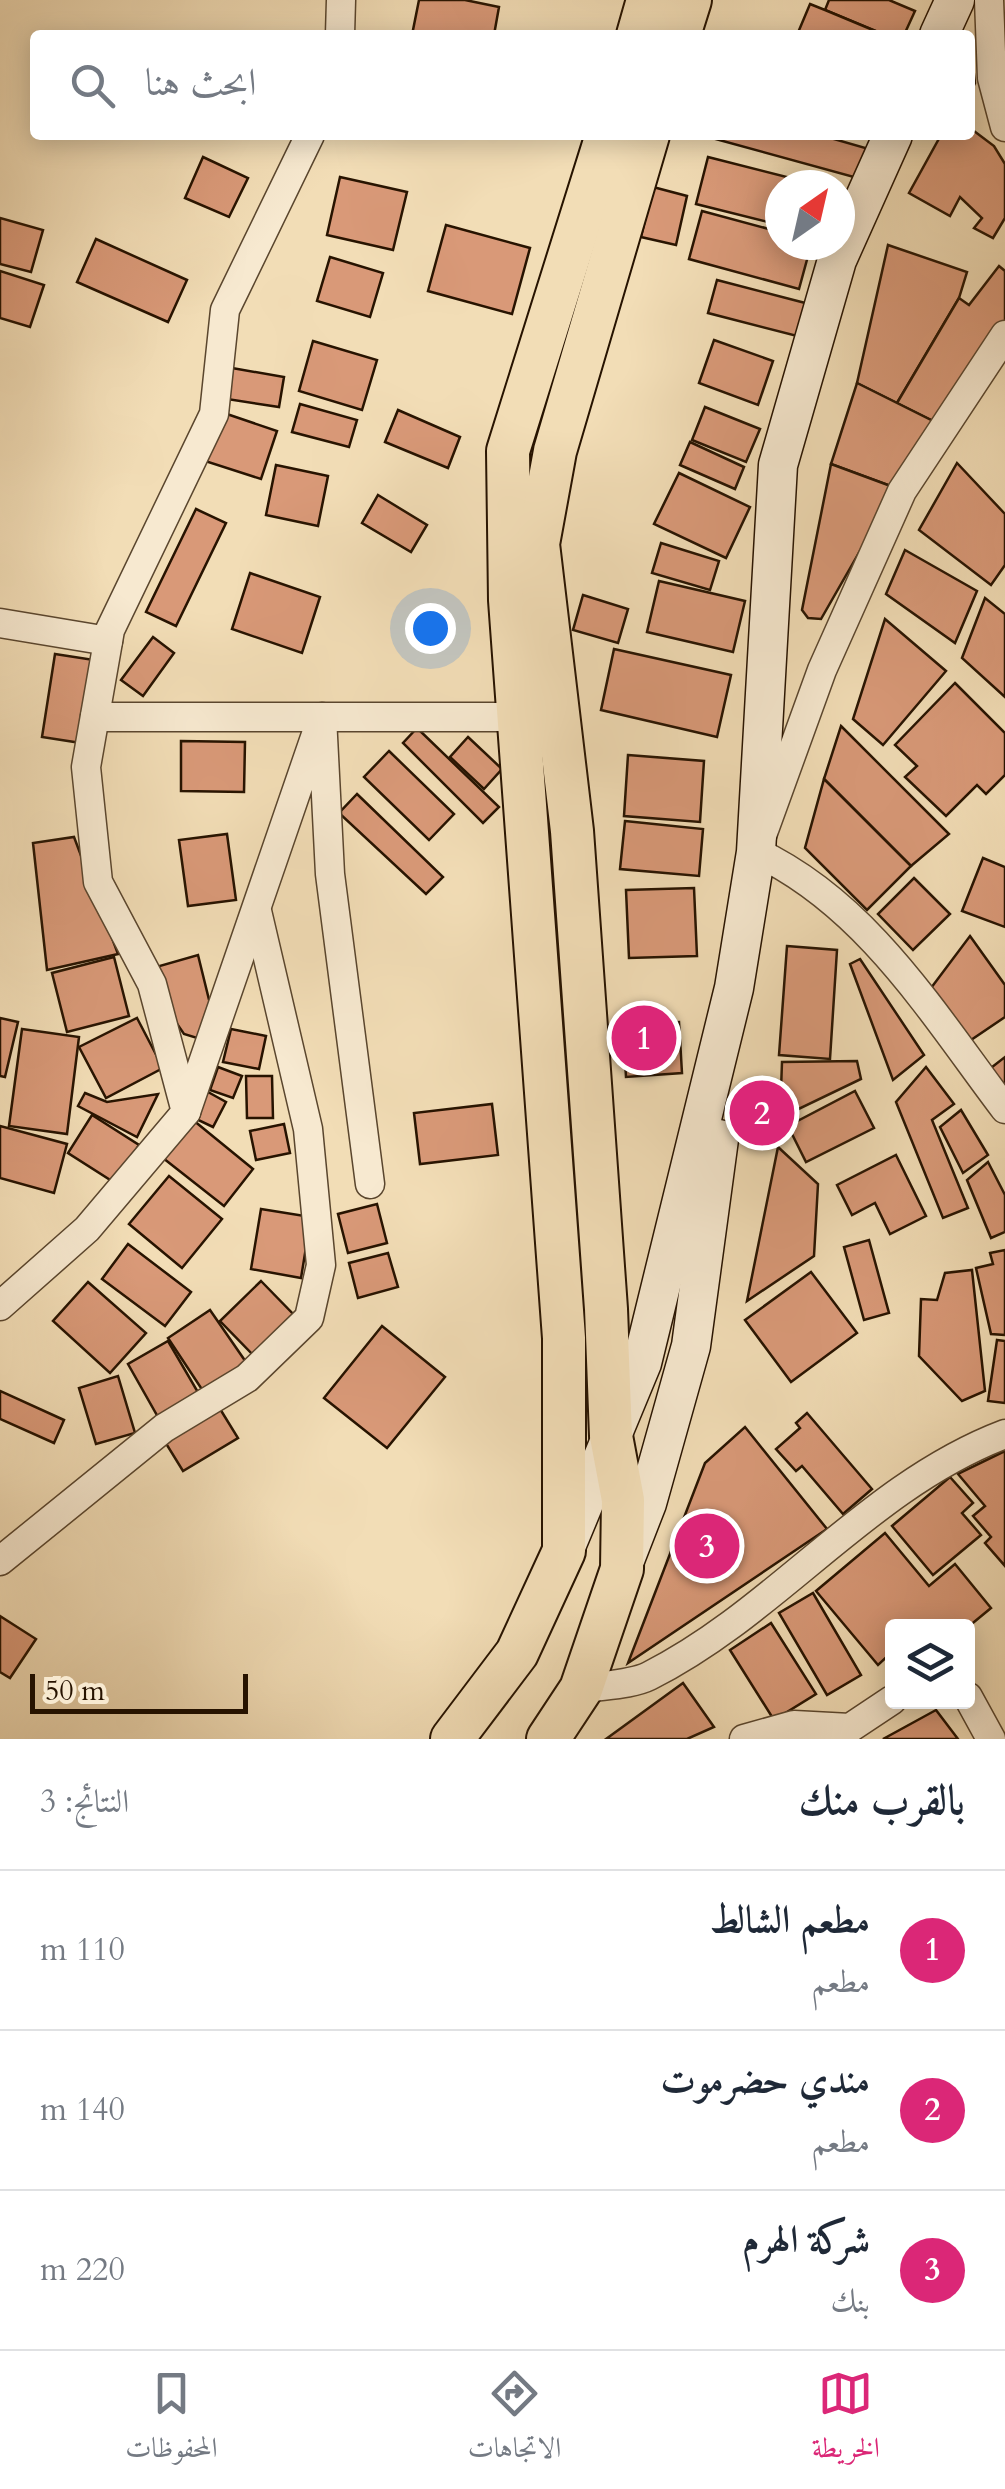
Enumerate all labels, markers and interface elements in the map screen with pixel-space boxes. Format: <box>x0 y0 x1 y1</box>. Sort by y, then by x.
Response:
search box <box>30 30 975 140</box>
text: ابحث هنا <box>145 57 257 109</box>
icon: search <box>65 58 120 113</box>
north arrow <box>765 170 855 260</box>
your location <box>405 603 456 654</box>
pin: 1 <box>612 1000 676 1076</box>
pin: 2 <box>730 1076 794 1150</box>
pin: 3 <box>674 1508 740 1584</box>
map controls <box>885 1619 975 1709</box>
button: layers <box>885 1619 975 1709</box>
scale bar <box>30 1669 248 1714</box>
text: 50 m <box>45 1672 105 1710</box>
text: بالقرب منك <box>798 1772 965 1829</box>
text: النتائج: 3 <box>40 1780 129 1824</box>
text: مطعم الشالط <box>710 1894 870 1946</box>
text: 110 m <box>40 1928 125 1972</box>
text: 1 <box>924 1928 941 1972</box>
text: مطعم <box>812 1960 870 2004</box>
text: مندي حضرموت <box>660 2054 870 2106</box>
text: 140 m <box>40 2088 125 2132</box>
text: 2 <box>924 2088 941 2132</box>
text: مطعم <box>812 2120 870 2164</box>
text: شركة الهرم <box>742 2214 870 2266</box>
text: 220 m <box>40 2248 125 2292</box>
text: 3 <box>924 2248 941 2292</box>
text: بنك <box>830 2280 870 2324</box>
tab: المحفوظات <box>125 2366 217 2475</box>
tab: الاتجاهات <box>468 2366 561 2475</box>
tab: الخريطة <box>812 2366 880 2475</box>

